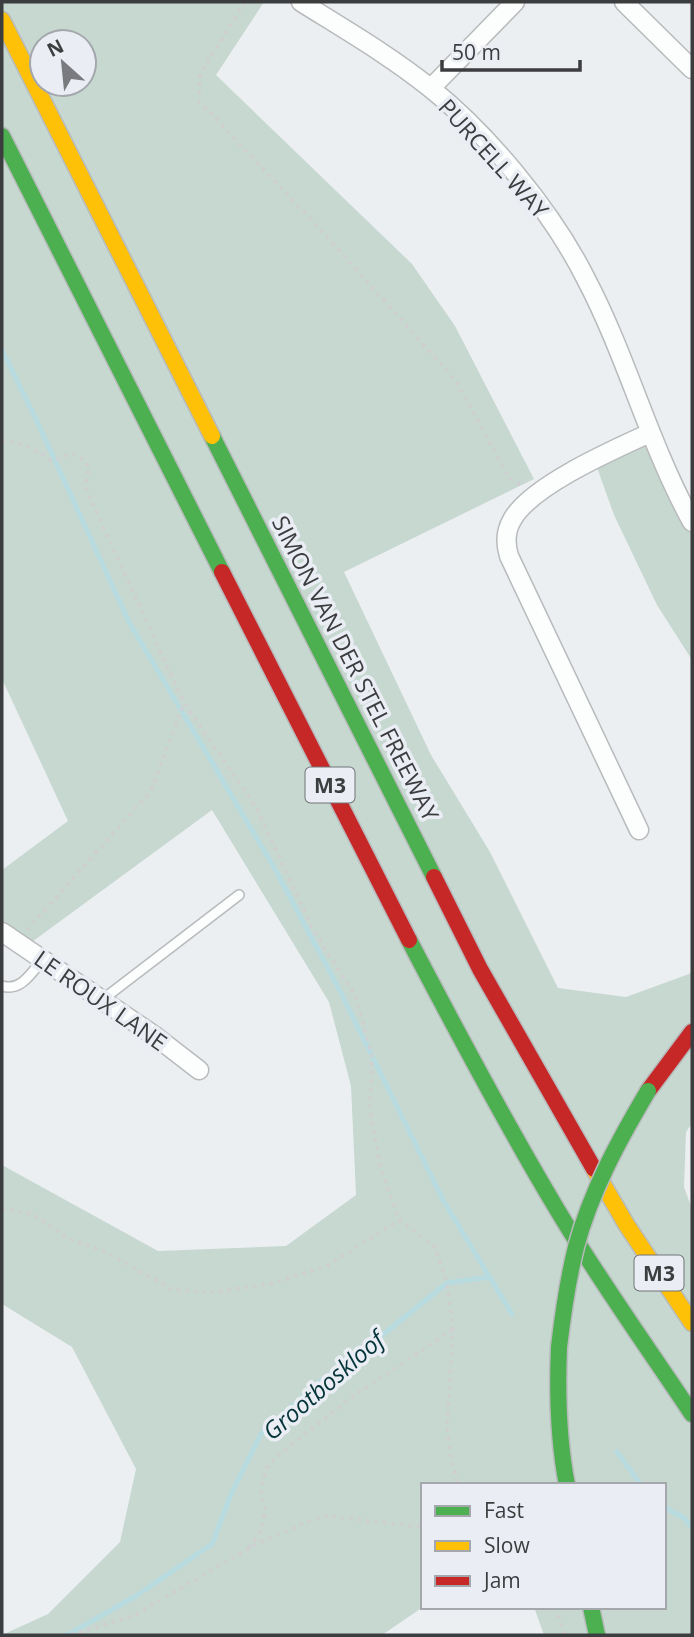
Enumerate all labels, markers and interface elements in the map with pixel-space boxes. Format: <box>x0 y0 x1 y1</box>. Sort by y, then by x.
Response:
north arrow <box>28 28 98 98</box>
scale bar <box>442 28 580 72</box>
text: N <box>42 33 68 63</box>
text: 50 m <box>452 38 501 66</box>
street label: PURCELL WAY <box>432 91 556 225</box>
street label: SIMON VAN DER STEL FREEWAY <box>265 510 447 826</box>
road number: M3 <box>306 768 354 802</box>
street label: LE ROUX LANE <box>28 942 174 1058</box>
road number: M3 <box>634 1256 684 1290</box>
water label: Grootboskloof <box>255 1321 393 1447</box>
legend <box>421 1483 666 1609</box>
text: Fast <box>484 1496 524 1524</box>
text: Slow <box>484 1531 530 1559</box>
text: Jam <box>482 1566 521 1594</box>

